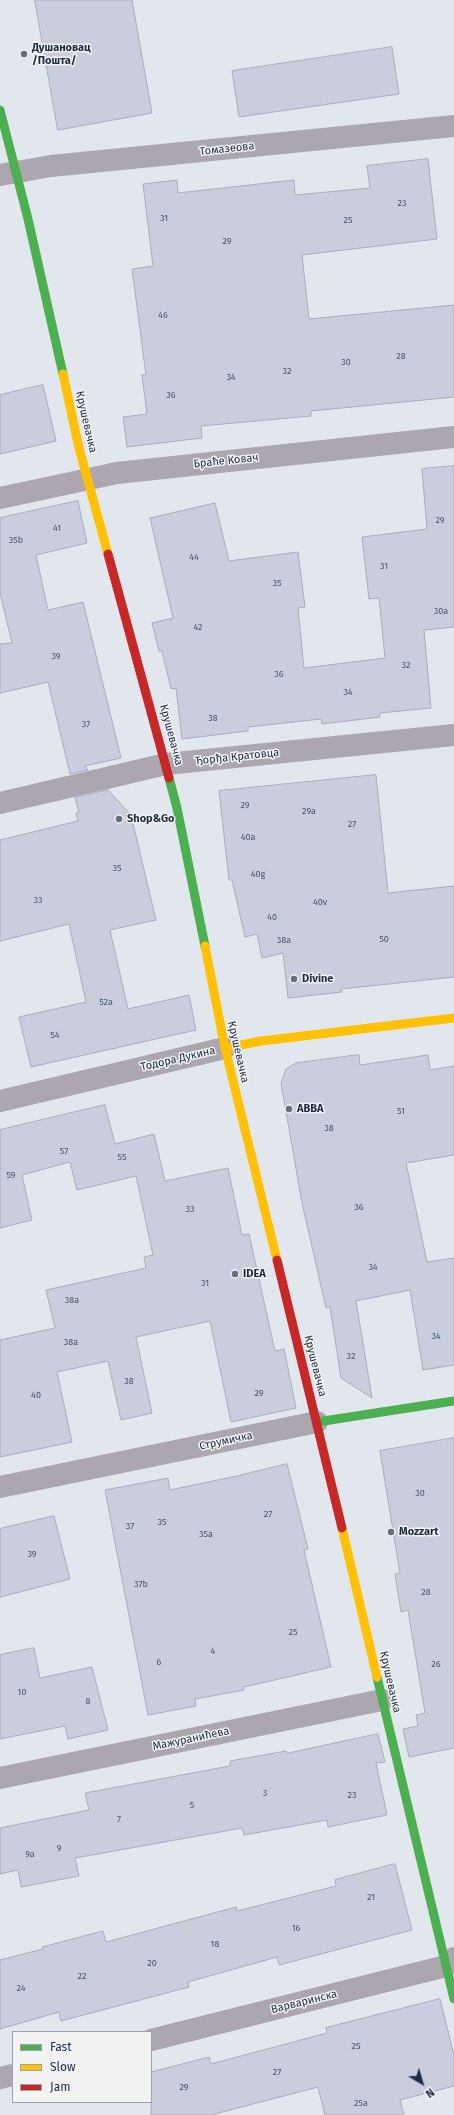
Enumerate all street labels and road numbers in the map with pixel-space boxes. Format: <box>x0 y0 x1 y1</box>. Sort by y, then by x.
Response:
street label: Томазеова <box>199 140 255 158</box>
street label: Крушевачка <box>73 390 99 454</box>
street label: Браће Ковач <box>193 451 259 471</box>
street label: Крушевачка <box>156 703 186 767</box>
street label: Ђорђа Кратовца <box>194 746 280 768</box>
street label: Крушевачка <box>225 1020 251 1084</box>
street label: Тодора Дукина <box>139 1044 217 1074</box>
street label: Крушевачка <box>301 1334 329 1398</box>
street label: Струмичка <box>198 1429 254 1453</box>
street label: Крушевачка <box>377 1650 403 1714</box>
street label: Мажуранићева <box>151 1724 231 1754</box>
street label: Варваринска <box>270 1987 338 2017</box>

